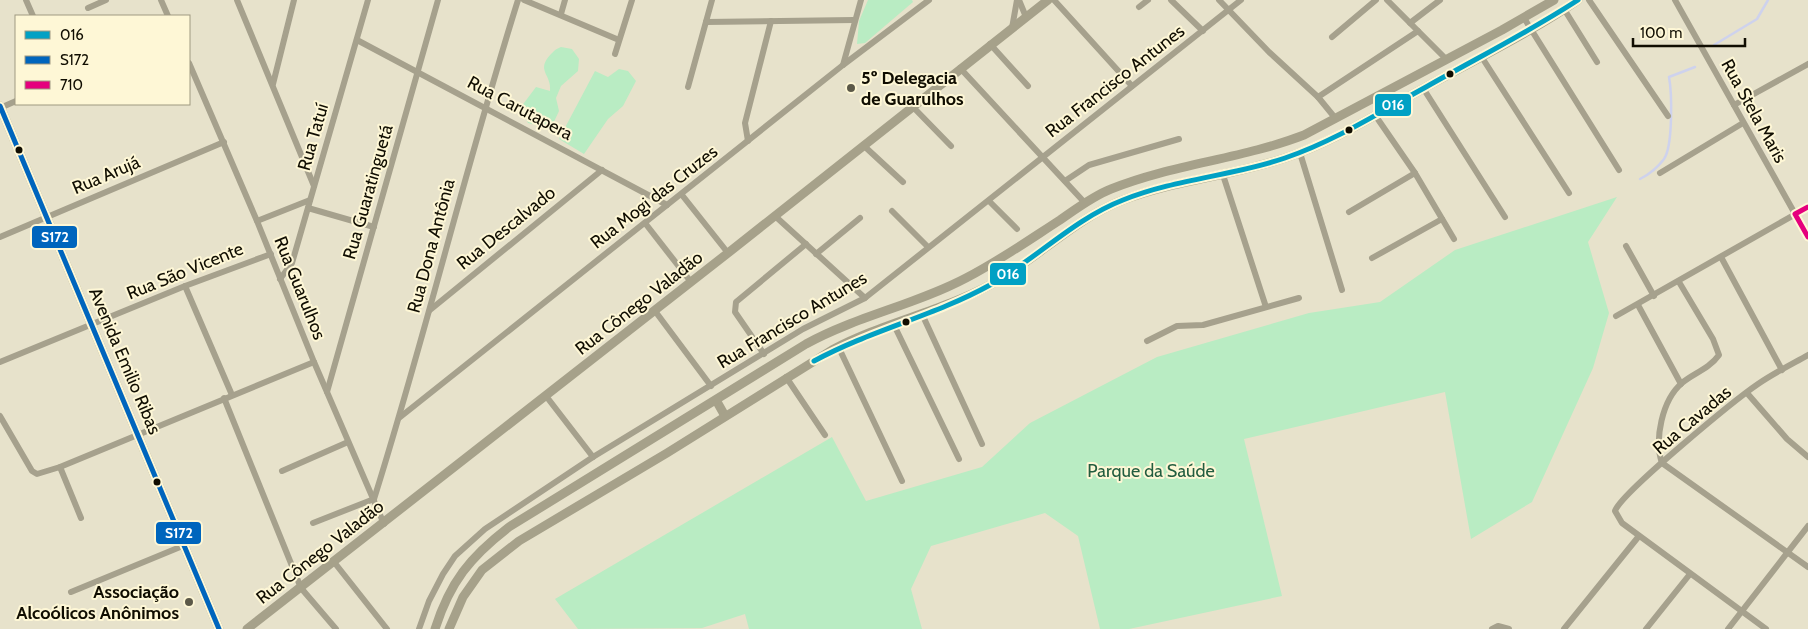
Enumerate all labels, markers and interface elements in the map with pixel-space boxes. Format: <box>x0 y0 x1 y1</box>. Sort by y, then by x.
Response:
legend <box>15 15 190 105</box>
scale bar <box>1633 15 1746 47</box>
street label: Rua Francisco Antunes <box>1041 20 1189 142</box>
text: 100 m <box>1640 24 1682 42</box>
text: 016 <box>60 26 84 44</box>
text: S172 <box>60 51 89 69</box>
street label: Rua Stela Maris <box>1716 55 1792 167</box>
place label: 5º Delegacia de Guarulhos <box>861 67 964 110</box>
unlabelled marker <box>1445 69 1455 79</box>
street label: Rua Carutapera <box>464 71 577 145</box>
text: 710 <box>60 76 83 94</box>
marker: 5º Delegacia de Guarulhos <box>845 82 857 94</box>
line badge: 016 <box>1374 93 1412 117</box>
text: 016 <box>1382 96 1405 114</box>
street label: Rua Tatuí <box>293 101 333 173</box>
street label: Rua Guaratinguetá <box>338 122 398 262</box>
unlabelled marker <box>1344 125 1354 135</box>
street label: Rua Mogi das Cruzes <box>586 140 722 254</box>
unlabelled marker <box>14 145 24 155</box>
street label: Rua Arujá <box>69 151 143 199</box>
street label: Rua Dona Antônia <box>403 176 460 315</box>
street label: Rua Descalvado <box>452 181 560 275</box>
line badge: S172 <box>31 225 78 249</box>
text: S172 <box>41 228 69 246</box>
street label: Rua Guarulhos <box>269 233 331 343</box>
street label: Rua São Vicente <box>123 238 247 304</box>
street label: Rua Cônego Valadão <box>571 246 707 360</box>
line badge: 016 <box>989 262 1027 286</box>
text: 016 <box>997 265 1020 283</box>
street label: Rua Francisco Antunes <box>713 267 871 373</box>
street label: Avenida Emilio Ribas <box>84 284 166 438</box>
unlabelled marker <box>901 317 911 327</box>
street label: Rua Cavadas <box>1648 381 1736 459</box>
park label: Parque da Saúde <box>1087 460 1215 482</box>
unlabelled marker <box>152 477 162 487</box>
street label: Rua Cônego Valadão <box>252 495 388 609</box>
line badge: S172 <box>155 521 202 545</box>
text: S172 <box>165 524 193 542</box>
place label: Associação Alcoólicos Anônimos <box>16 581 179 624</box>
marker: Associação Alcoólicos Anônimos <box>183 596 195 608</box>

